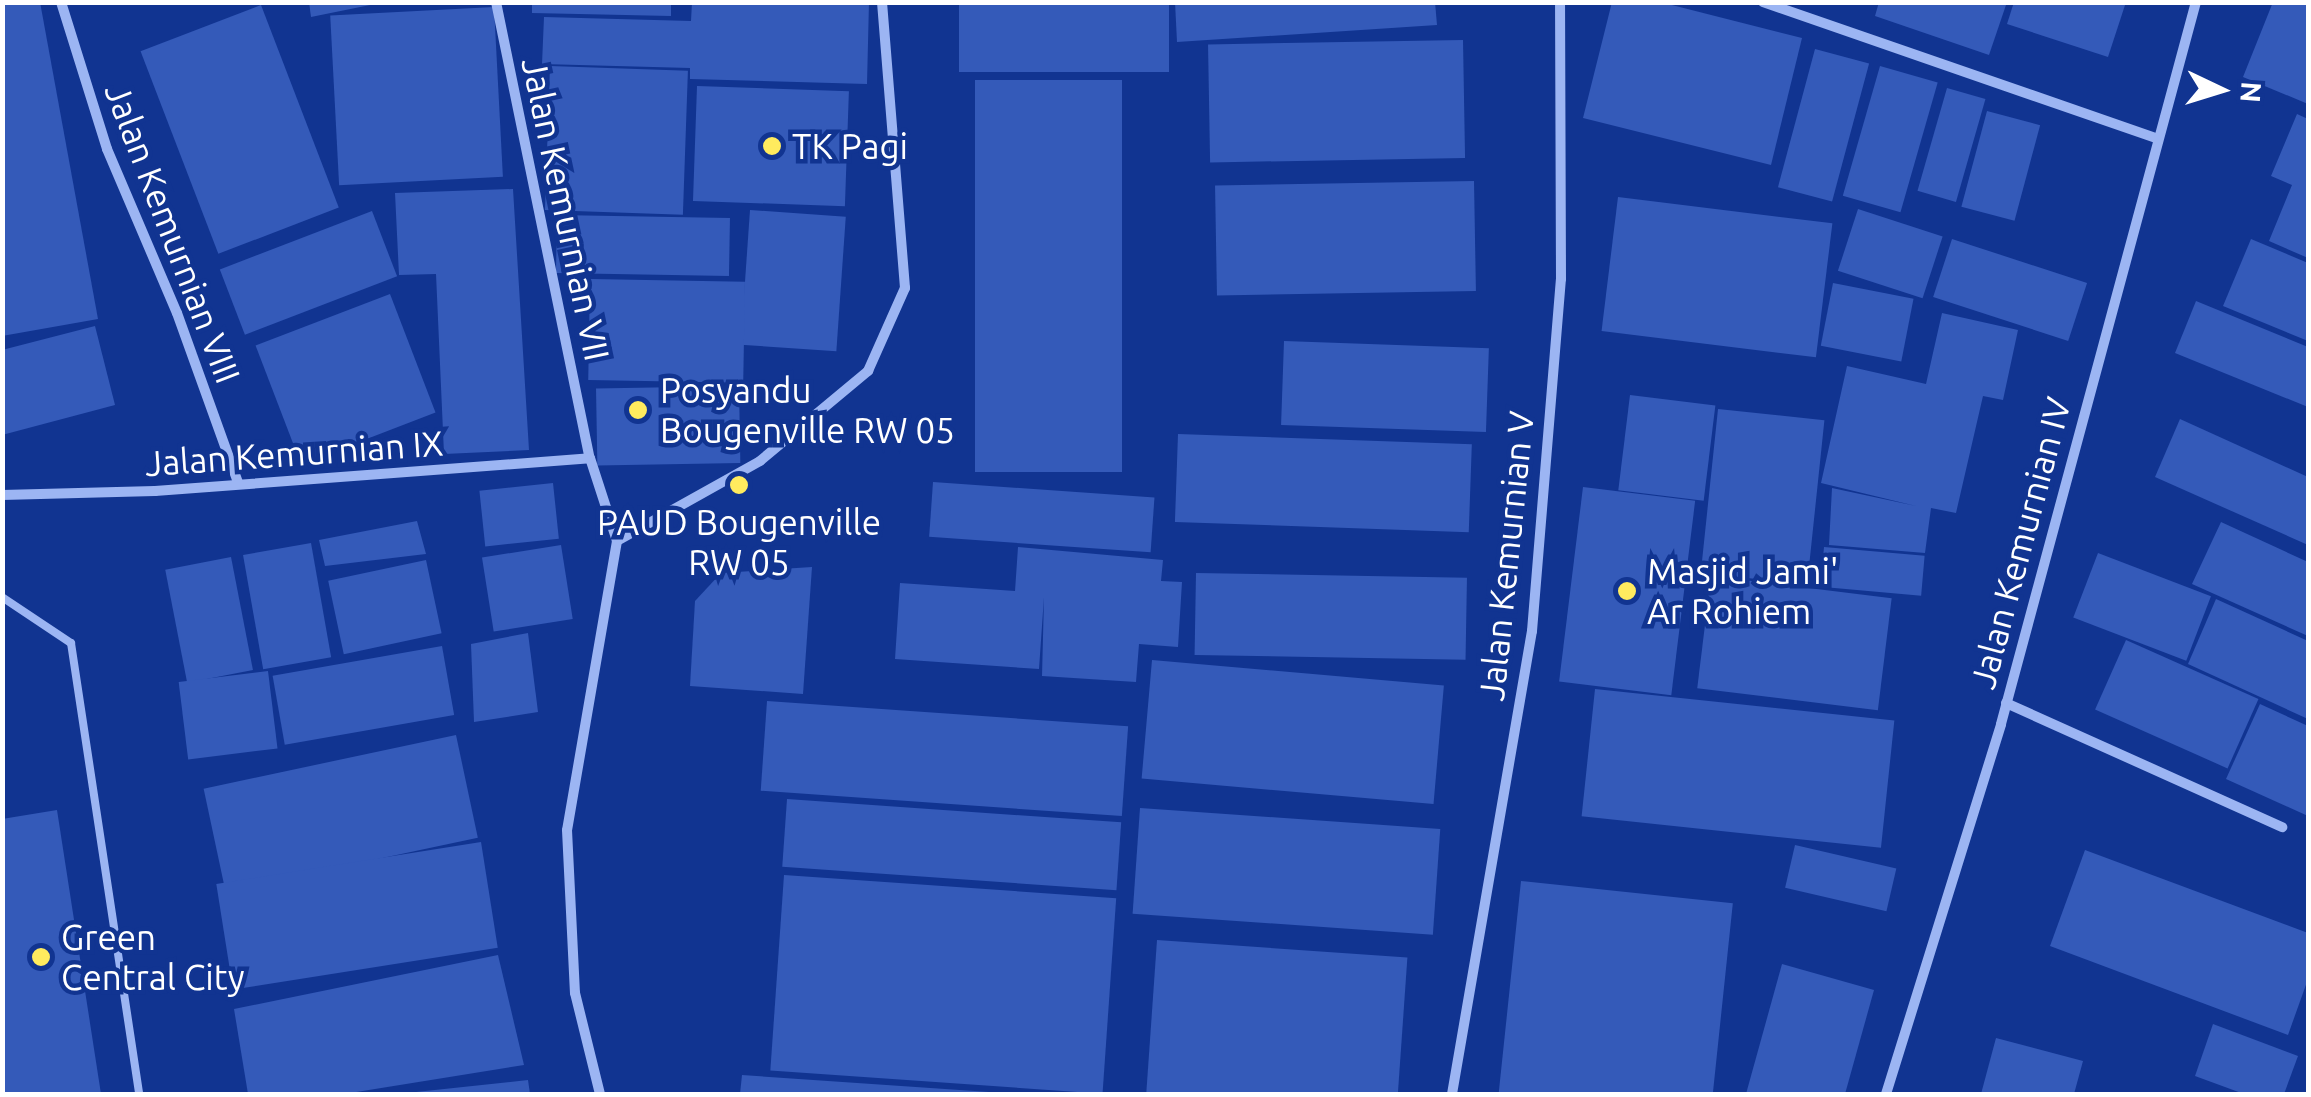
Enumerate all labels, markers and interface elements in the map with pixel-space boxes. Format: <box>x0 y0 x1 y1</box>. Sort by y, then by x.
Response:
north arrow <box>2171 40 2271 140</box>
street label: Jalan Kemurnian VII <box>513 54 619 364</box>
street label: Jalan Kemurnian VIII <box>96 77 250 389</box>
text: N <box>2235 81 2268 104</box>
place label: TK Pagi <box>792 125 908 167</box>
marker: TK Pagi <box>761 135 783 157</box>
place label: Posyandu Bougenville RW 05 <box>660 369 955 451</box>
street label: Jalan Kemurnian IV <box>1961 393 2079 693</box>
marker: Posyandu Bougenville RW 05 <box>625 397 651 423</box>
street label: Jalan Kemurnian V <box>1470 409 1542 703</box>
street label: Jalan Kemurnian IX <box>143 422 445 484</box>
marker: PAUD Bougenville RW 05 <box>728 474 750 496</box>
place label: PAUD Bougenville RW 05 <box>597 501 881 583</box>
place label: Masjid Jami' Ar Rohiem <box>1647 550 1838 632</box>
marker: Masjid Jami' Ar Rohiem <box>1616 580 1638 602</box>
place label: Green Central City <box>61 916 245 998</box>
marker: Green Central City <box>30 946 52 968</box>

